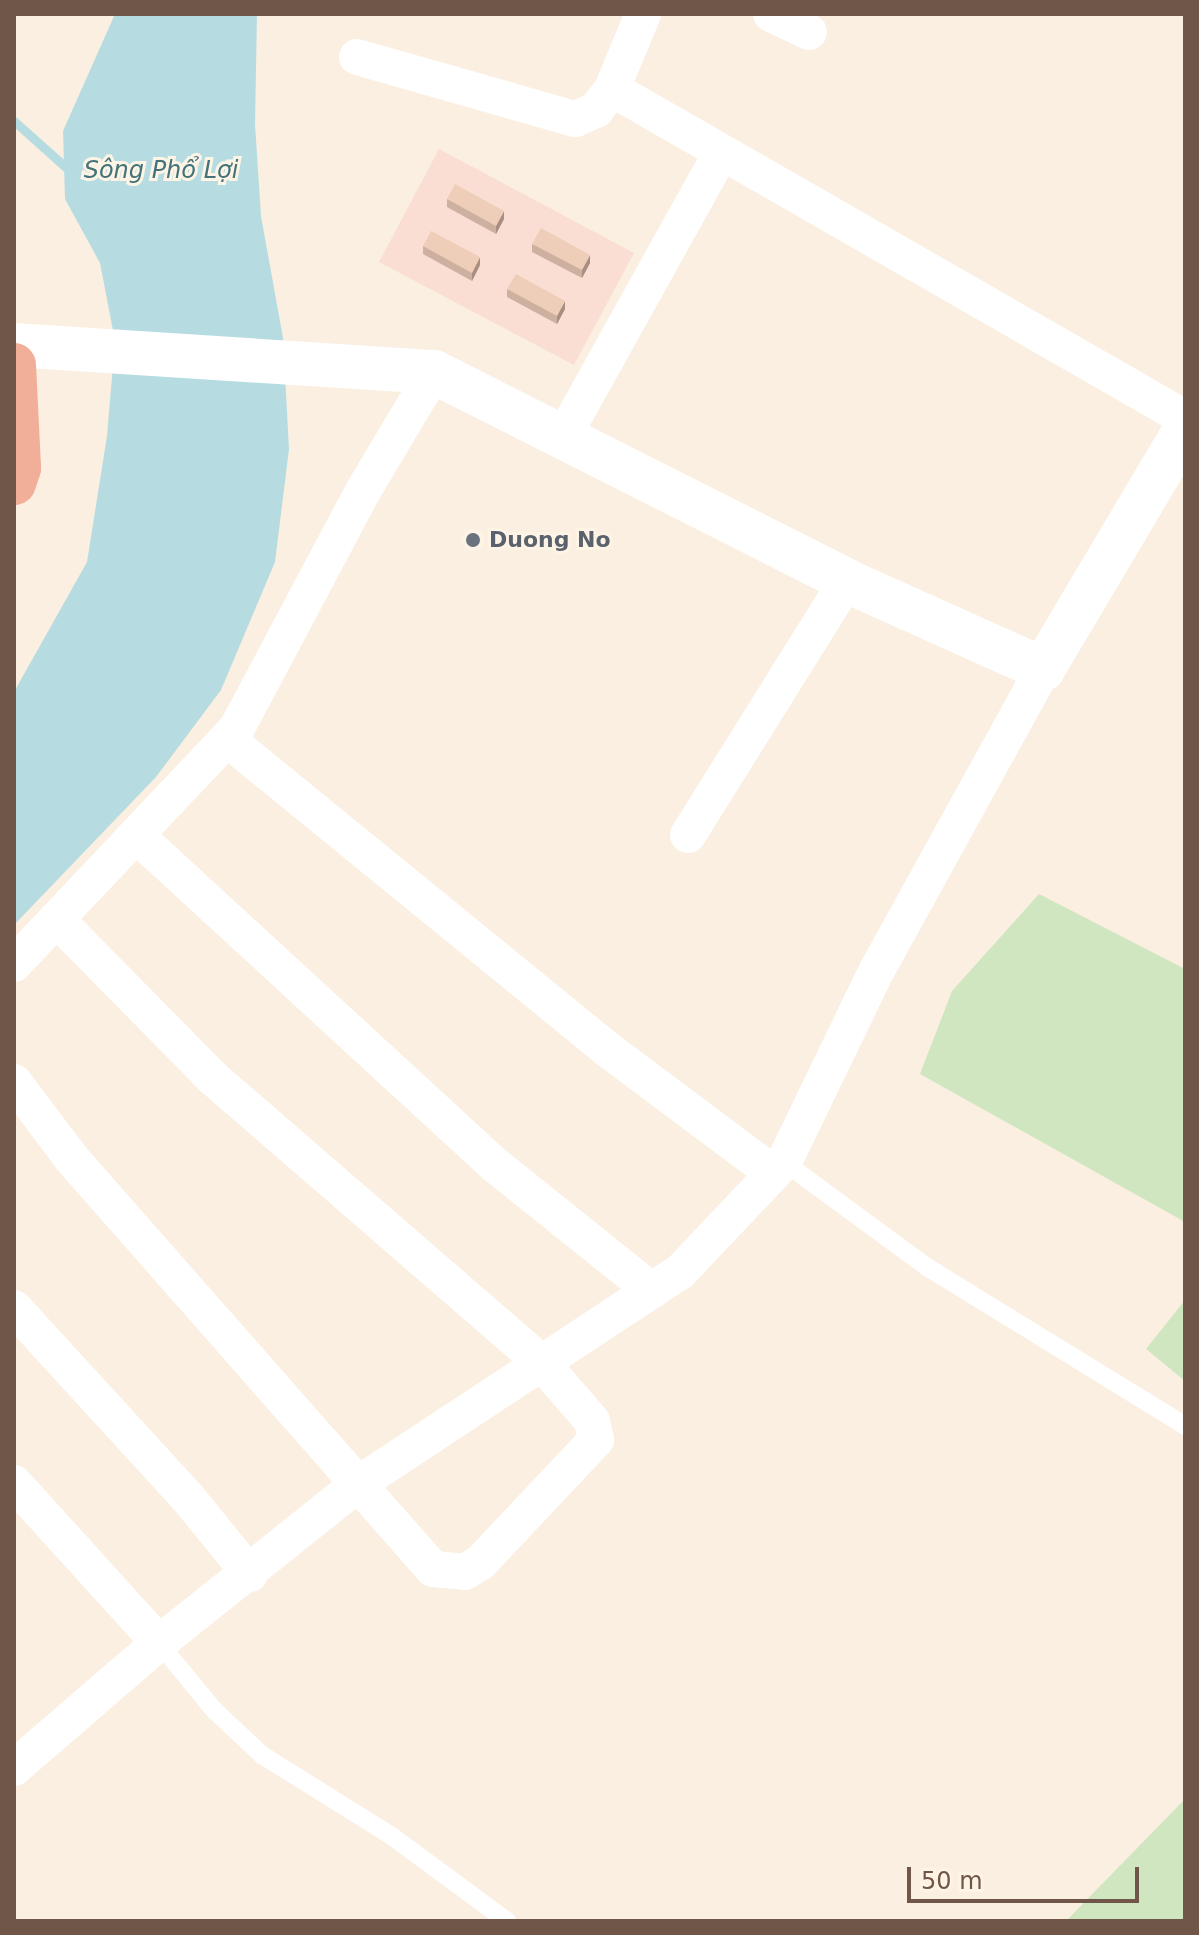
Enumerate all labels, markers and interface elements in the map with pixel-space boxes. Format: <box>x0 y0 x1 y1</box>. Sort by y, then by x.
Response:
water label: Sông Phổ Lợi <box>84 157 238 185</box>
place label: Duong No <box>489 527 611 553</box>
marker: Duong No <box>464 531 482 549</box>
scale bar <box>911 1851 1143 1901</box>
text: 50 m <box>921 1867 983 1895</box>

